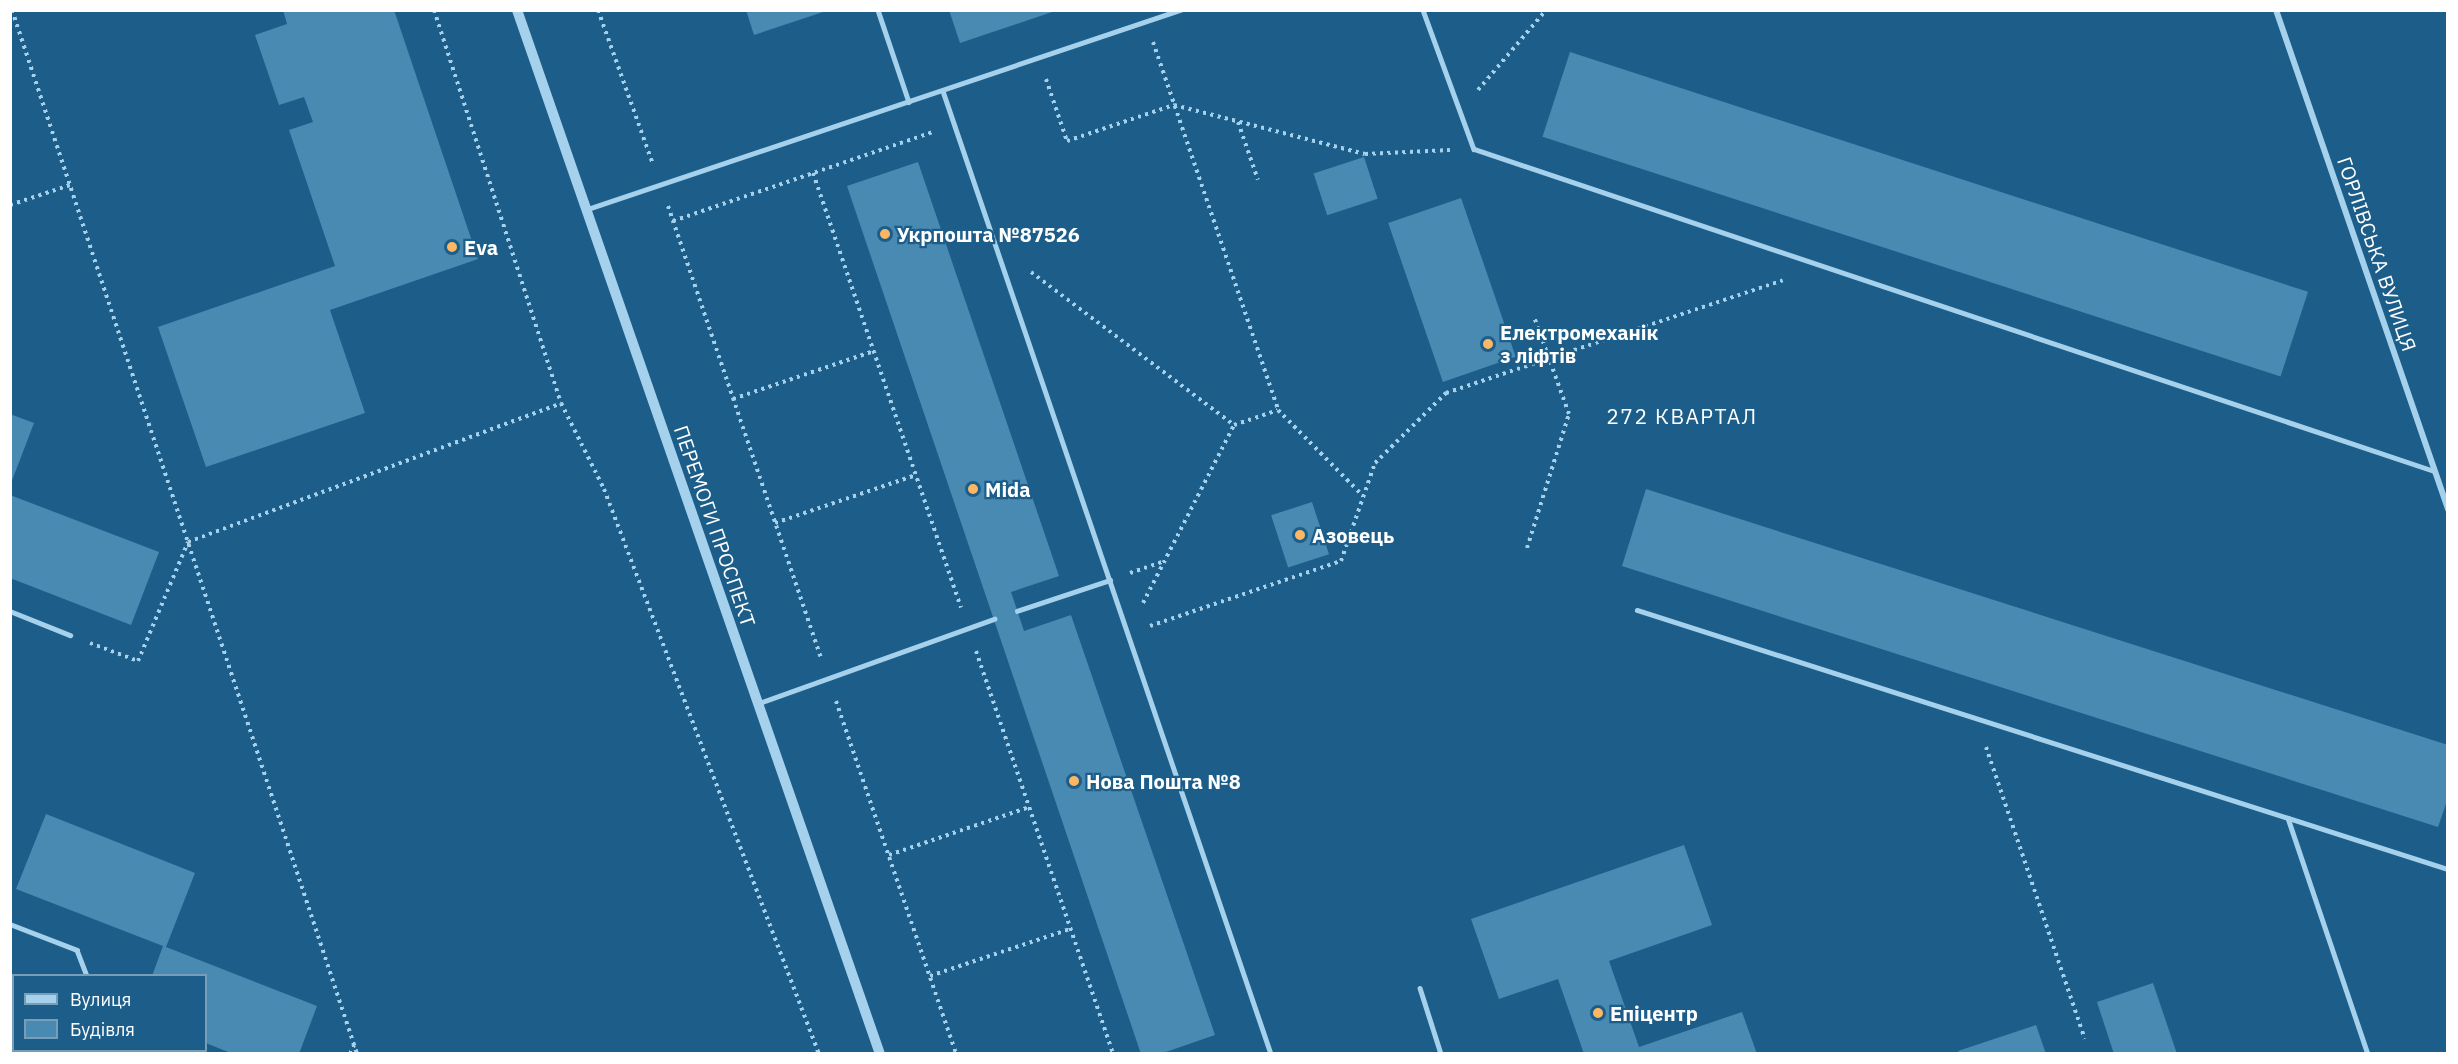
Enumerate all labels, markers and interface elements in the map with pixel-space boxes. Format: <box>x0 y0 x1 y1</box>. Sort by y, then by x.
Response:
street label: ГОРЛІВСЬКА ВУЛИЦЯ <box>2332 154 2422 354</box>
place label: Укрпошта №87526 <box>897 222 1080 246</box>
marker: Укрпошта №87526 <box>878 227 892 241</box>
place label: Eva <box>464 235 498 259</box>
marker: Eva <box>445 240 459 254</box>
place label: Електромеханік з ліфтів <box>1500 320 1658 367</box>
marker: Електромеханік з ліфтів <box>1481 337 1495 351</box>
district label: 272 КВАРТАЛ <box>1606 403 1758 429</box>
street label: ПЕРЕМОГИ ПРОСПЕКТ <box>669 422 761 630</box>
place label: Mida <box>985 477 1031 501</box>
marker: Mida <box>966 482 980 496</box>
place label: Азовець <box>1312 523 1394 547</box>
marker: Азовець <box>1293 528 1307 542</box>
place label: Нова Пошта №8 <box>1086 769 1241 793</box>
marker: Нова Пошта №8 <box>1067 774 1081 788</box>
legend <box>12 974 207 1052</box>
text: Вулиця <box>70 988 131 1011</box>
place label: Епіцентр <box>1610 1001 1698 1025</box>
marker: Епіцентр <box>1591 1006 1605 1020</box>
text: Будівля <box>70 1018 135 1041</box>

